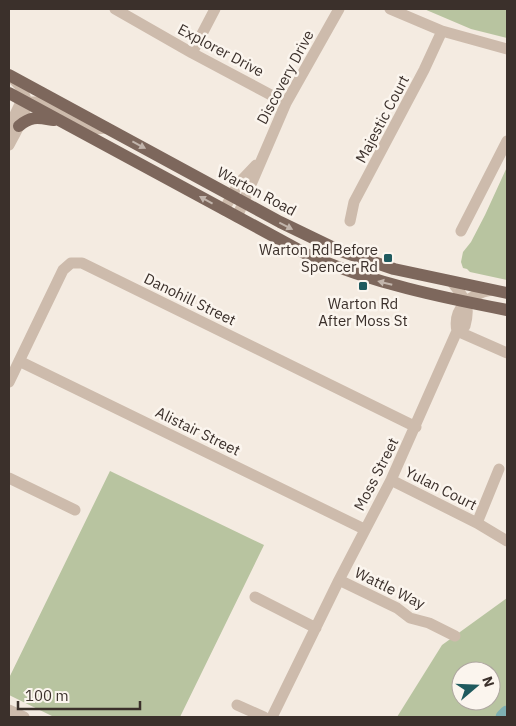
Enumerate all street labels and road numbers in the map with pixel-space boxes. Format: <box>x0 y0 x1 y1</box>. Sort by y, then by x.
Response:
street label: Explorer Drive <box>175 19 267 81</box>
street label: Discovery Drive <box>252 27 318 127</box>
street label: Majestic Court <box>351 72 413 166</box>
street label: Warton Road <box>214 162 300 220</box>
street label: Danohill Street <box>141 269 239 329</box>
street label: Alistair Street <box>153 402 243 460</box>
street label: Moss Street <box>349 434 403 514</box>
street label: Yulan Court <box>402 462 480 514</box>
street label: Wattle Way <box>352 563 429 613</box>

